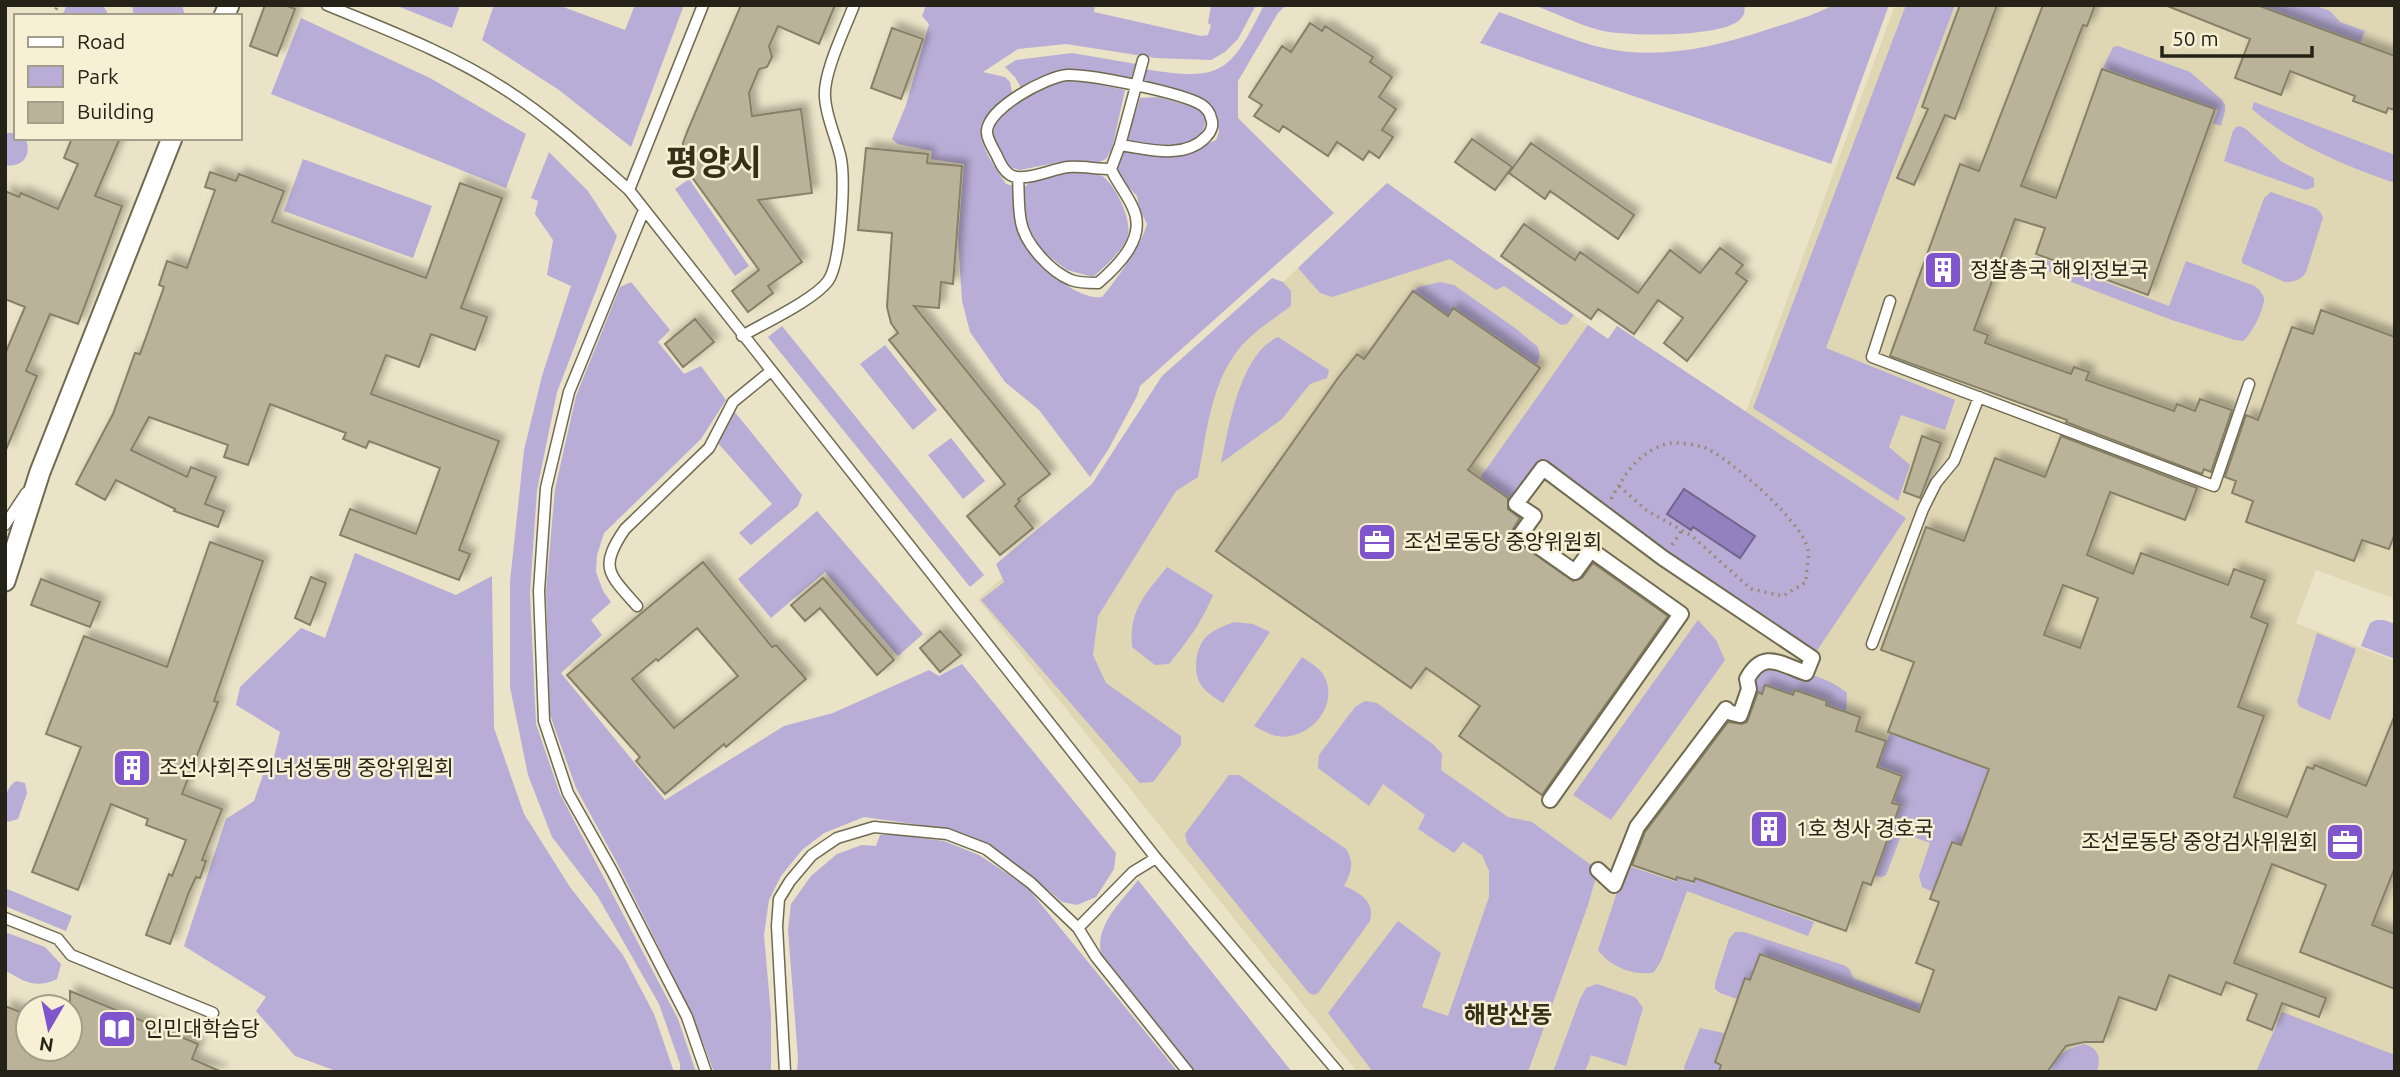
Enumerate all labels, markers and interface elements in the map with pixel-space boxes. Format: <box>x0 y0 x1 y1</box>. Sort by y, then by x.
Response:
legend <box>14 14 242 140</box>
scale bar <box>2162 14 2312 58</box>
text: 50 m <box>2172 26 2219 50</box>
text: Road <box>77 29 125 53</box>
text: Park <box>77 64 119 88</box>
text: Building <box>77 99 154 123</box>
district label: 평양시 <box>666 142 762 182</box>
building icon: 정찰총국 해외정보국 <box>1922 249 1964 291</box>
place label: 정찰총국 해외정보국 <box>1970 257 2149 281</box>
office icon: 조선로동당 중앙위원회 <box>1356 521 1398 563</box>
place label: 조선로동당 중앙위원회 <box>1404 529 1602 553</box>
building icon: 조선사회주의녀성동맹 중앙위원회 <box>111 747 153 789</box>
place label: 조선사회주의녀성동맹 중앙위원회 <box>159 755 454 779</box>
building icon: 1호 청사 경호국 <box>1748 808 1790 850</box>
place label: 1호 청사 경호국 <box>1796 816 1933 840</box>
office icon: 조선로동당 중앙검사위원회 <box>2324 821 2366 863</box>
place label: 조선로동당 중앙검사위원회 <box>2081 829 2318 853</box>
north arrow <box>14 993 84 1063</box>
district label: 해방산동 <box>1464 1001 1552 1028</box>
library icon: 인민대학습당 <box>96 1008 138 1050</box>
place label: 인민대학습당 <box>144 1016 260 1040</box>
text: N <box>38 1033 55 1057</box>

